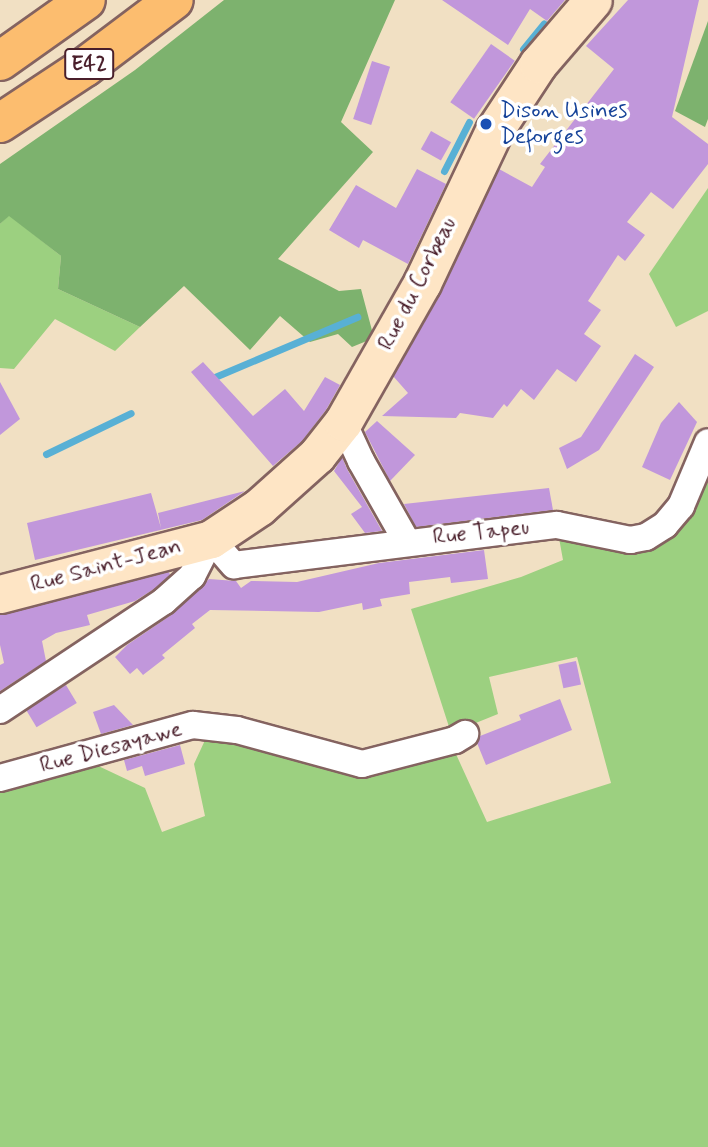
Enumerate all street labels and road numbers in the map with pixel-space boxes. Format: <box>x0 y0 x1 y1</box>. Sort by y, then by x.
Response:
road number: E42 <box>63 46 115 82</box>
street label: Rue du Corbeau <box>373 213 463 355</box>
street label: Rue Tapeu <box>432 514 530 552</box>
street label: Rue Saint-Jean <box>29 533 183 599</box>
street label: Rue Diesayawe <box>38 716 184 780</box>

